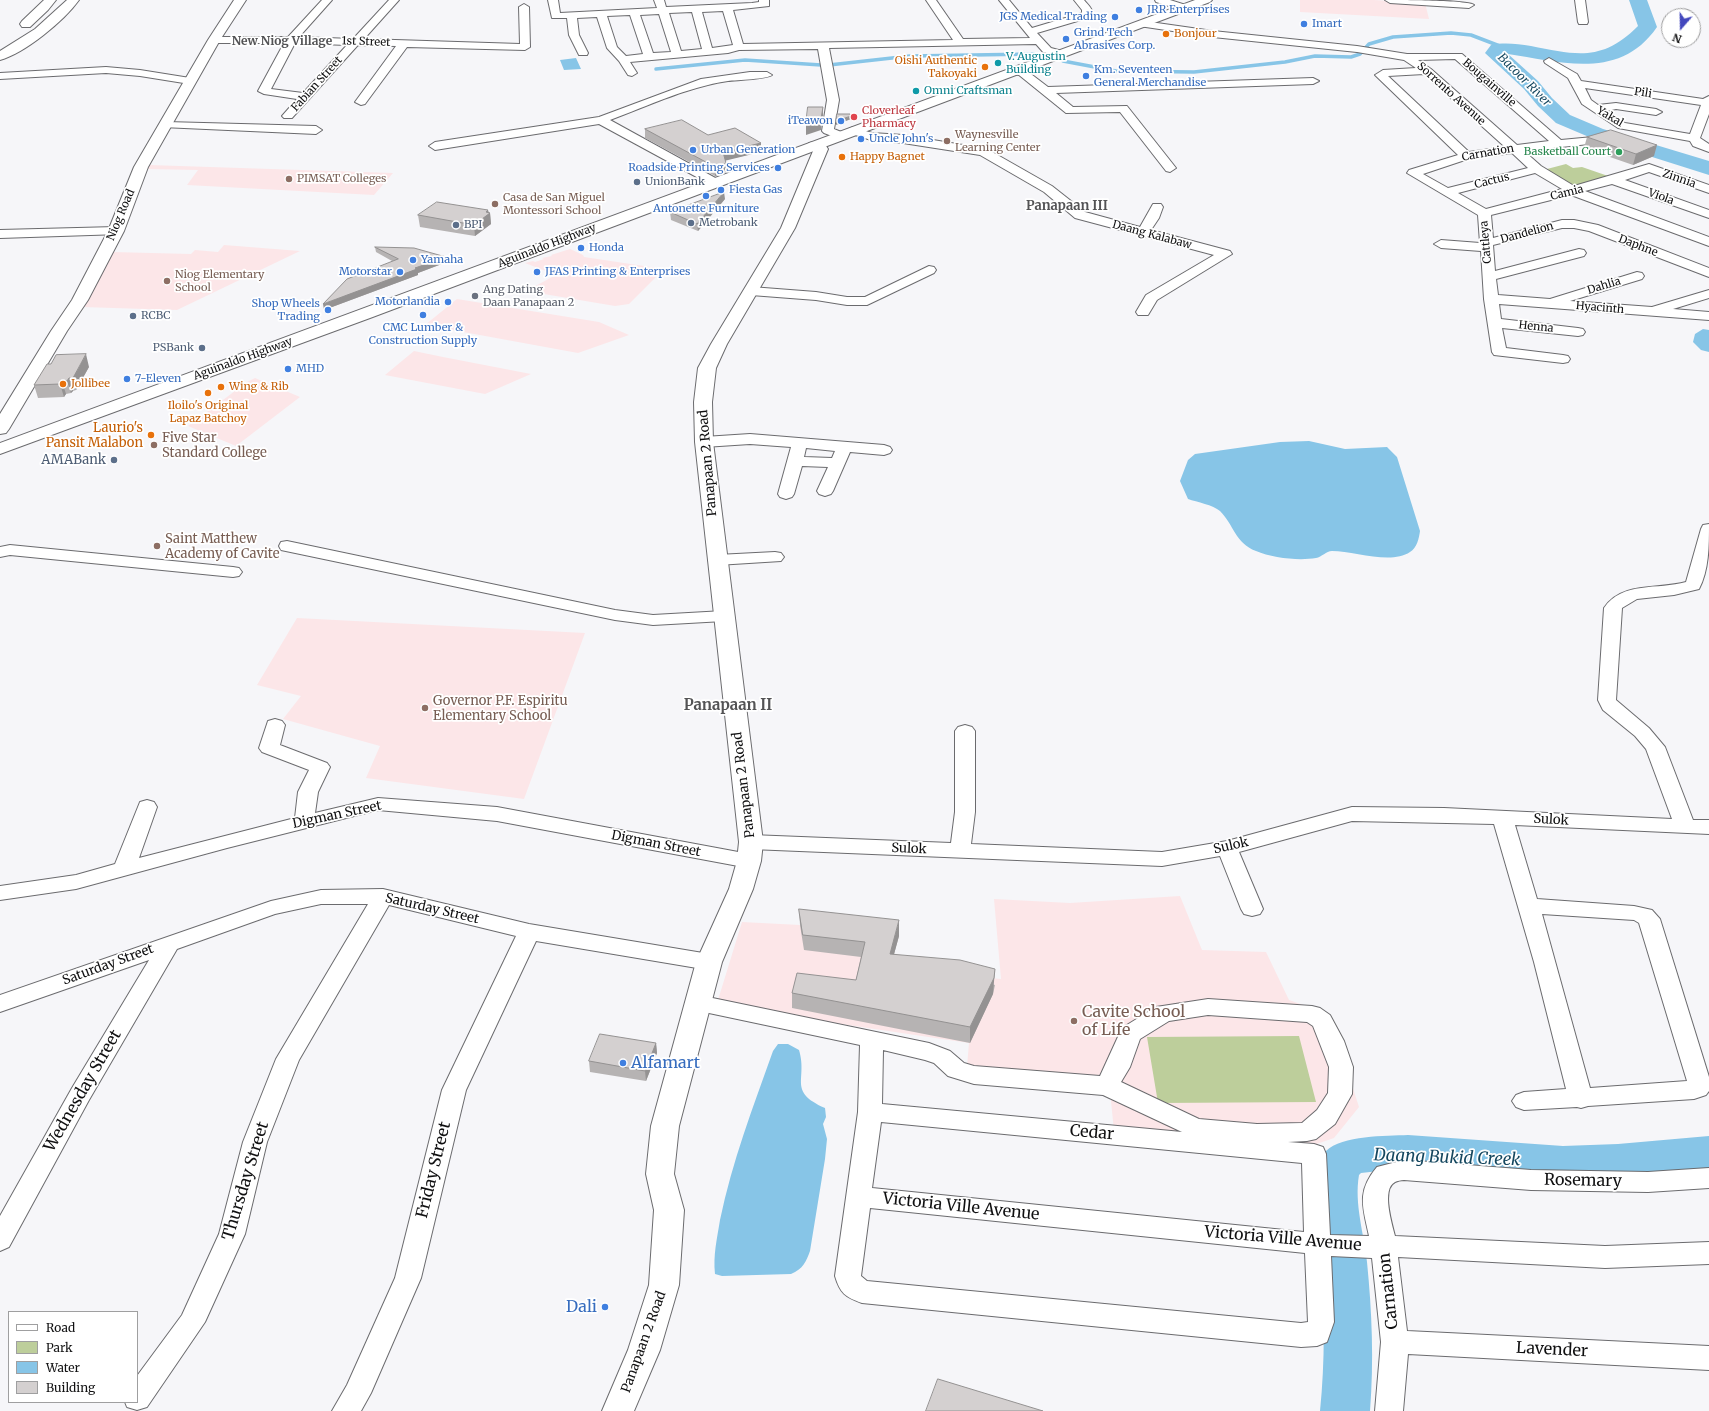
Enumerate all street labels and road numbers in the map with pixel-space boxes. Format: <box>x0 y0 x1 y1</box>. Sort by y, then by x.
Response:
street label: 1st Street <box>341 35 391 49</box>
street label: Fabian Street <box>289 54 345 114</box>
street label: Bougainville <box>1460 56 1518 110</box>
street label: Sorrento Avenue <box>1414 60 1488 128</box>
street label: Pili <box>1633 85 1653 101</box>
street label: Yakal <box>1594 104 1626 130</box>
street label: Carnation <box>1461 142 1515 164</box>
street label: Zinnia <box>1660 167 1698 191</box>
street label: Cactus <box>1473 170 1511 192</box>
street label: Camia <box>1549 183 1585 203</box>
street label: Viola <box>1646 186 1676 208</box>
street label: Niog Road <box>104 187 138 243</box>
street label: Daang Kalabaw <box>1111 218 1193 252</box>
street label: Cattleya <box>1478 220 1494 264</box>
street label: Dandelion <box>1499 220 1555 246</box>
street label: Aguinaldo Highway <box>496 221 598 271</box>
street label: Daphne <box>1616 232 1660 260</box>
street label: Dahlia <box>1586 275 1622 297</box>
street label: Hyacinth <box>1575 299 1625 317</box>
street label: Henna <box>1518 319 1554 335</box>
street label: Aguinaldo Highway <box>192 335 294 383</box>
street label: Panapaan 2 Road <box>696 409 720 517</box>
street label: Panapaan 2 Road <box>730 731 758 839</box>
street label: Digman Street <box>291 798 383 832</box>
street label: Sulok <box>1533 811 1569 829</box>
street label: Digman Street <box>610 828 702 860</box>
street label: Sulok <box>1212 834 1250 858</box>
street label: Sulok <box>891 841 927 857</box>
street label: Saturday Street <box>384 891 480 927</box>
street label: Saturday Street <box>60 941 156 989</box>
street label: Wednesday Street <box>40 1027 126 1155</box>
street label: Thursday Street <box>219 1119 273 1243</box>
street label: Friday Street <box>413 1120 455 1220</box>
street label: Cedar <box>1069 1122 1115 1144</box>
street label: Rosemary <box>1544 1171 1622 1191</box>
street label: Victoria Ville Avenue <box>882 1189 1040 1225</box>
street label: Victoria Ville Avenue <box>1204 1223 1362 1255</box>
street label: Carnation <box>1375 1252 1403 1330</box>
street label: Panapaan 2 Road <box>618 1289 670 1395</box>
street label: Lavender <box>1516 1339 1588 1361</box>

